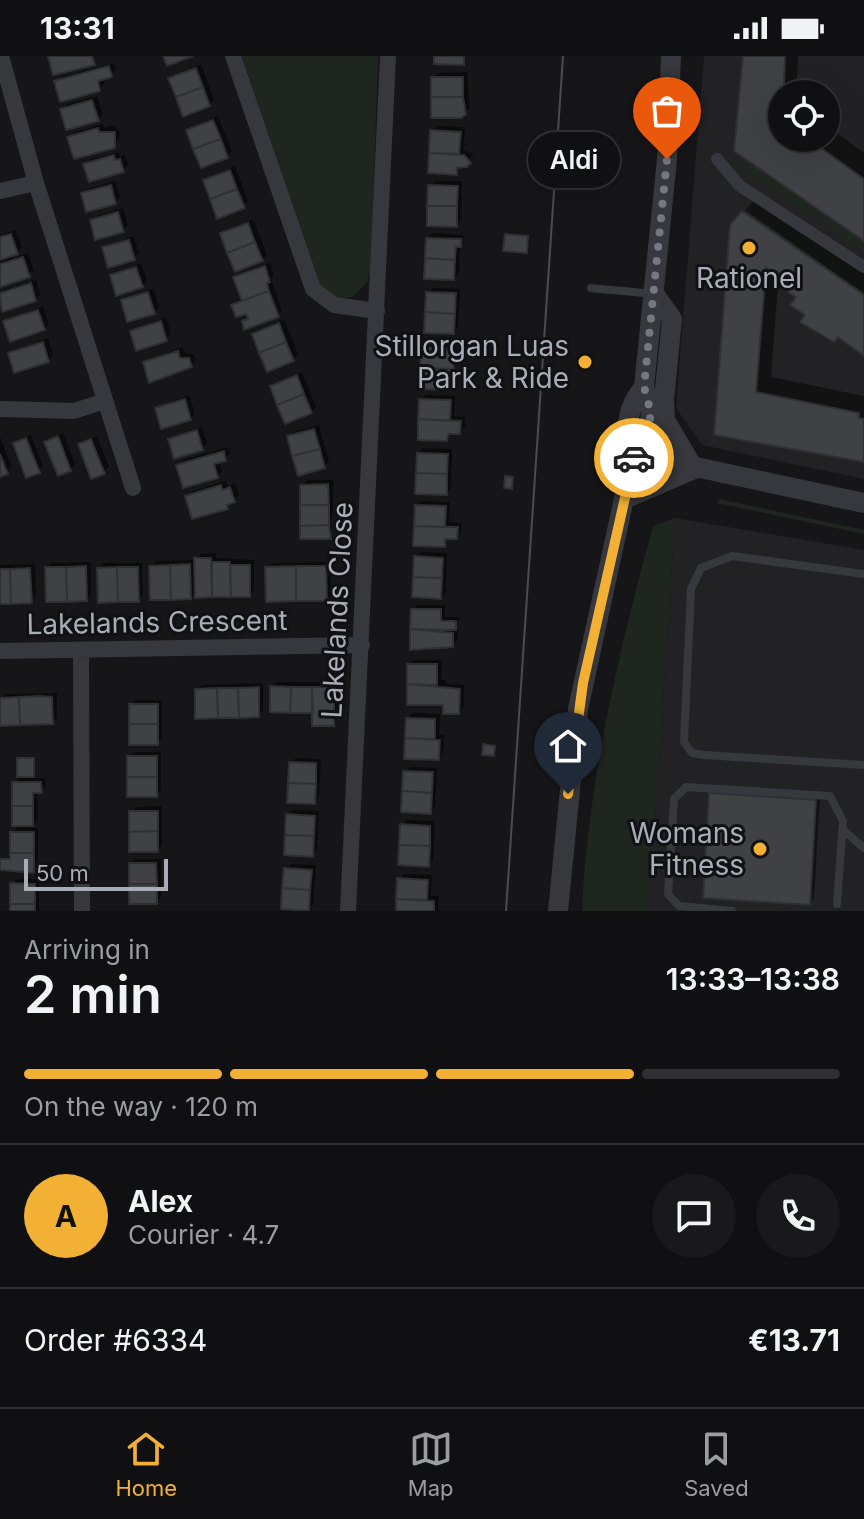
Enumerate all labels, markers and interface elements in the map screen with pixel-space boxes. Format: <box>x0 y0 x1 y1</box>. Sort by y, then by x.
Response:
text: 13:31 <box>40 10 115 46</box>
pin <box>633 77 701 159</box>
map controls <box>768 80 840 152</box>
button: locate <box>768 80 840 152</box>
icon: bag <box>645 89 689 133</box>
callout: Aldi <box>527 131 619 187</box>
text: Aldi <box>550 144 598 175</box>
marker: Rationel <box>740 239 758 257</box>
place label: Rationel <box>696 261 802 295</box>
place label: Stillorgan Luas Park & Ride <box>374 329 569 395</box>
marker: Stillorgan Luas Park & Ride <box>576 353 594 371</box>
courier <box>594 418 674 498</box>
icon: car <box>612 436 656 480</box>
street label: Lakelands Close <box>314 501 360 719</box>
street label: Lakelands Crescent <box>26 603 288 641</box>
pin <box>534 712 602 794</box>
icon: home <box>546 724 590 768</box>
place label: Womans Fitness <box>629 816 744 882</box>
marker: Womans Fitness <box>751 840 769 858</box>
scale bar <box>24 855 168 891</box>
text: 50 m <box>36 860 89 886</box>
text: Arriving in <box>24 934 150 965</box>
text: 13:33–13:38 <box>666 961 840 997</box>
text: 2 min <box>24 963 162 1026</box>
text: On the way · 120 m <box>24 1091 258 1122</box>
button: chat <box>652 1174 736 1258</box>
button: phone <box>756 1174 840 1258</box>
text: Alex <box>128 1183 193 1219</box>
text: A <box>55 1198 77 1234</box>
text: Courier · 4.7 <box>128 1219 279 1250</box>
text: Order #6334 <box>24 1322 207 1358</box>
text: €13.71 <box>748 1322 840 1358</box>
tab: Home <box>115 1427 177 1501</box>
tab: Map <box>408 1427 453 1501</box>
tab: Saved <box>684 1427 749 1501</box>

